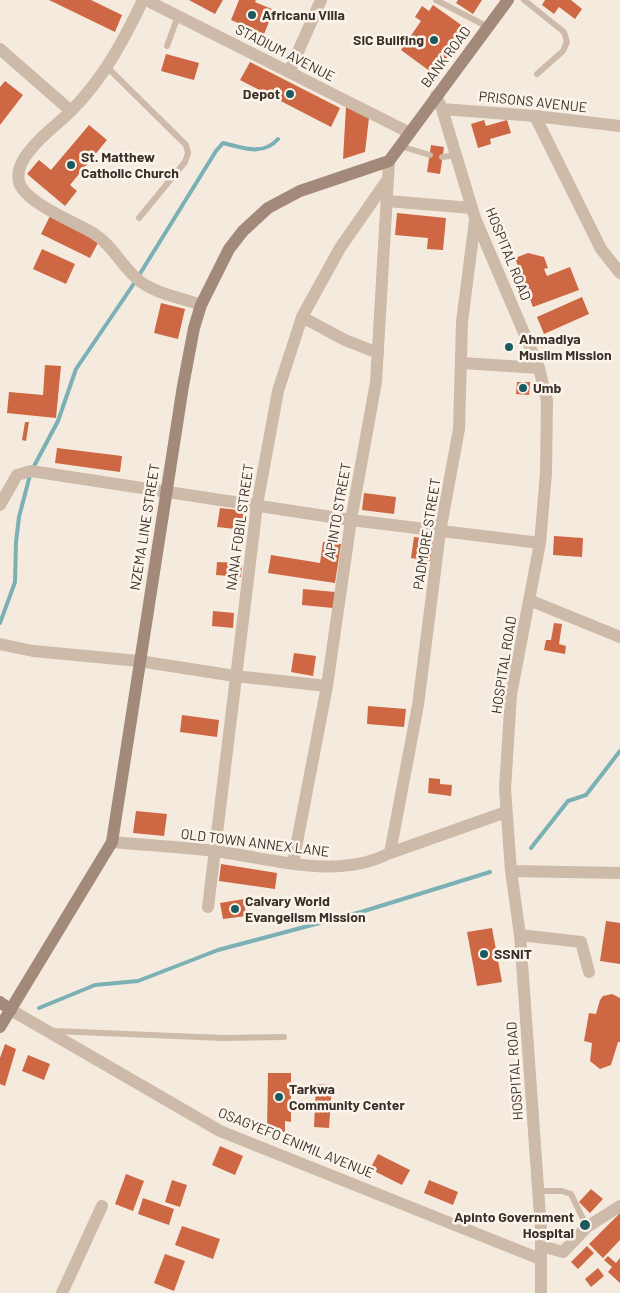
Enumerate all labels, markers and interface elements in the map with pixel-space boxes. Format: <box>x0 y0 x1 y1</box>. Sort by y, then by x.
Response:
place label: Africanu Villa <box>262 7 345 23</box>
marker: Africanu Villa <box>246 9 258 21</box>
street label: STADIUM AVENUE <box>233 21 337 85</box>
street label: BANK ROAD <box>418 23 474 91</box>
place label: SIC Builfing <box>353 32 424 48</box>
marker: SIC Builfing <box>428 34 440 46</box>
place label: Depot <box>243 86 280 102</box>
marker: Depot <box>284 88 296 100</box>
street label: PRISONS AVENUE <box>478 88 588 116</box>
place label: St. Matthew Catholic Church <box>81 149 179 182</box>
marker: St. Matthew Catholic Church <box>65 159 77 171</box>
street label: HOSPITAL ROAD <box>482 205 534 303</box>
place label: Ahmadiya Muslim Mission <box>519 331 612 364</box>
marker: Ahmadiya Muslim Mission <box>503 341 515 353</box>
place label: Umb <box>533 380 561 396</box>
marker: Umb <box>517 382 529 394</box>
street label: APINTO STREET <box>321 461 355 561</box>
street label: NZEMA LINE STREET <box>127 462 163 592</box>
street label: NANA FOBIL STREET <box>223 463 257 591</box>
street label: PADMORE STREET <box>410 477 444 591</box>
street label: HOSPITAL ROAD <box>488 615 520 715</box>
street label: OLD TOWN ANNEX LANE <box>180 826 330 860</box>
place label: Calvary World Evangelism Mission <box>245 893 366 926</box>
marker: Calvary World Evangelism Mission <box>229 903 241 915</box>
place label: SSNIT <box>494 946 532 962</box>
marker: SSNIT <box>478 948 490 960</box>
street label: HOSPITAL ROAD <box>503 1021 527 1121</box>
place label: Tarkwa Community Center <box>289 1081 405 1114</box>
marker: Tarkwa Community Center <box>273 1091 285 1103</box>
street label: OSAGYEFO ENIMIL AVENUE <box>216 1104 376 1182</box>
place label: Apinto Government Hospital <box>454 1209 574 1242</box>
marker: Apinto Government Hospital <box>578 1218 592 1232</box>

